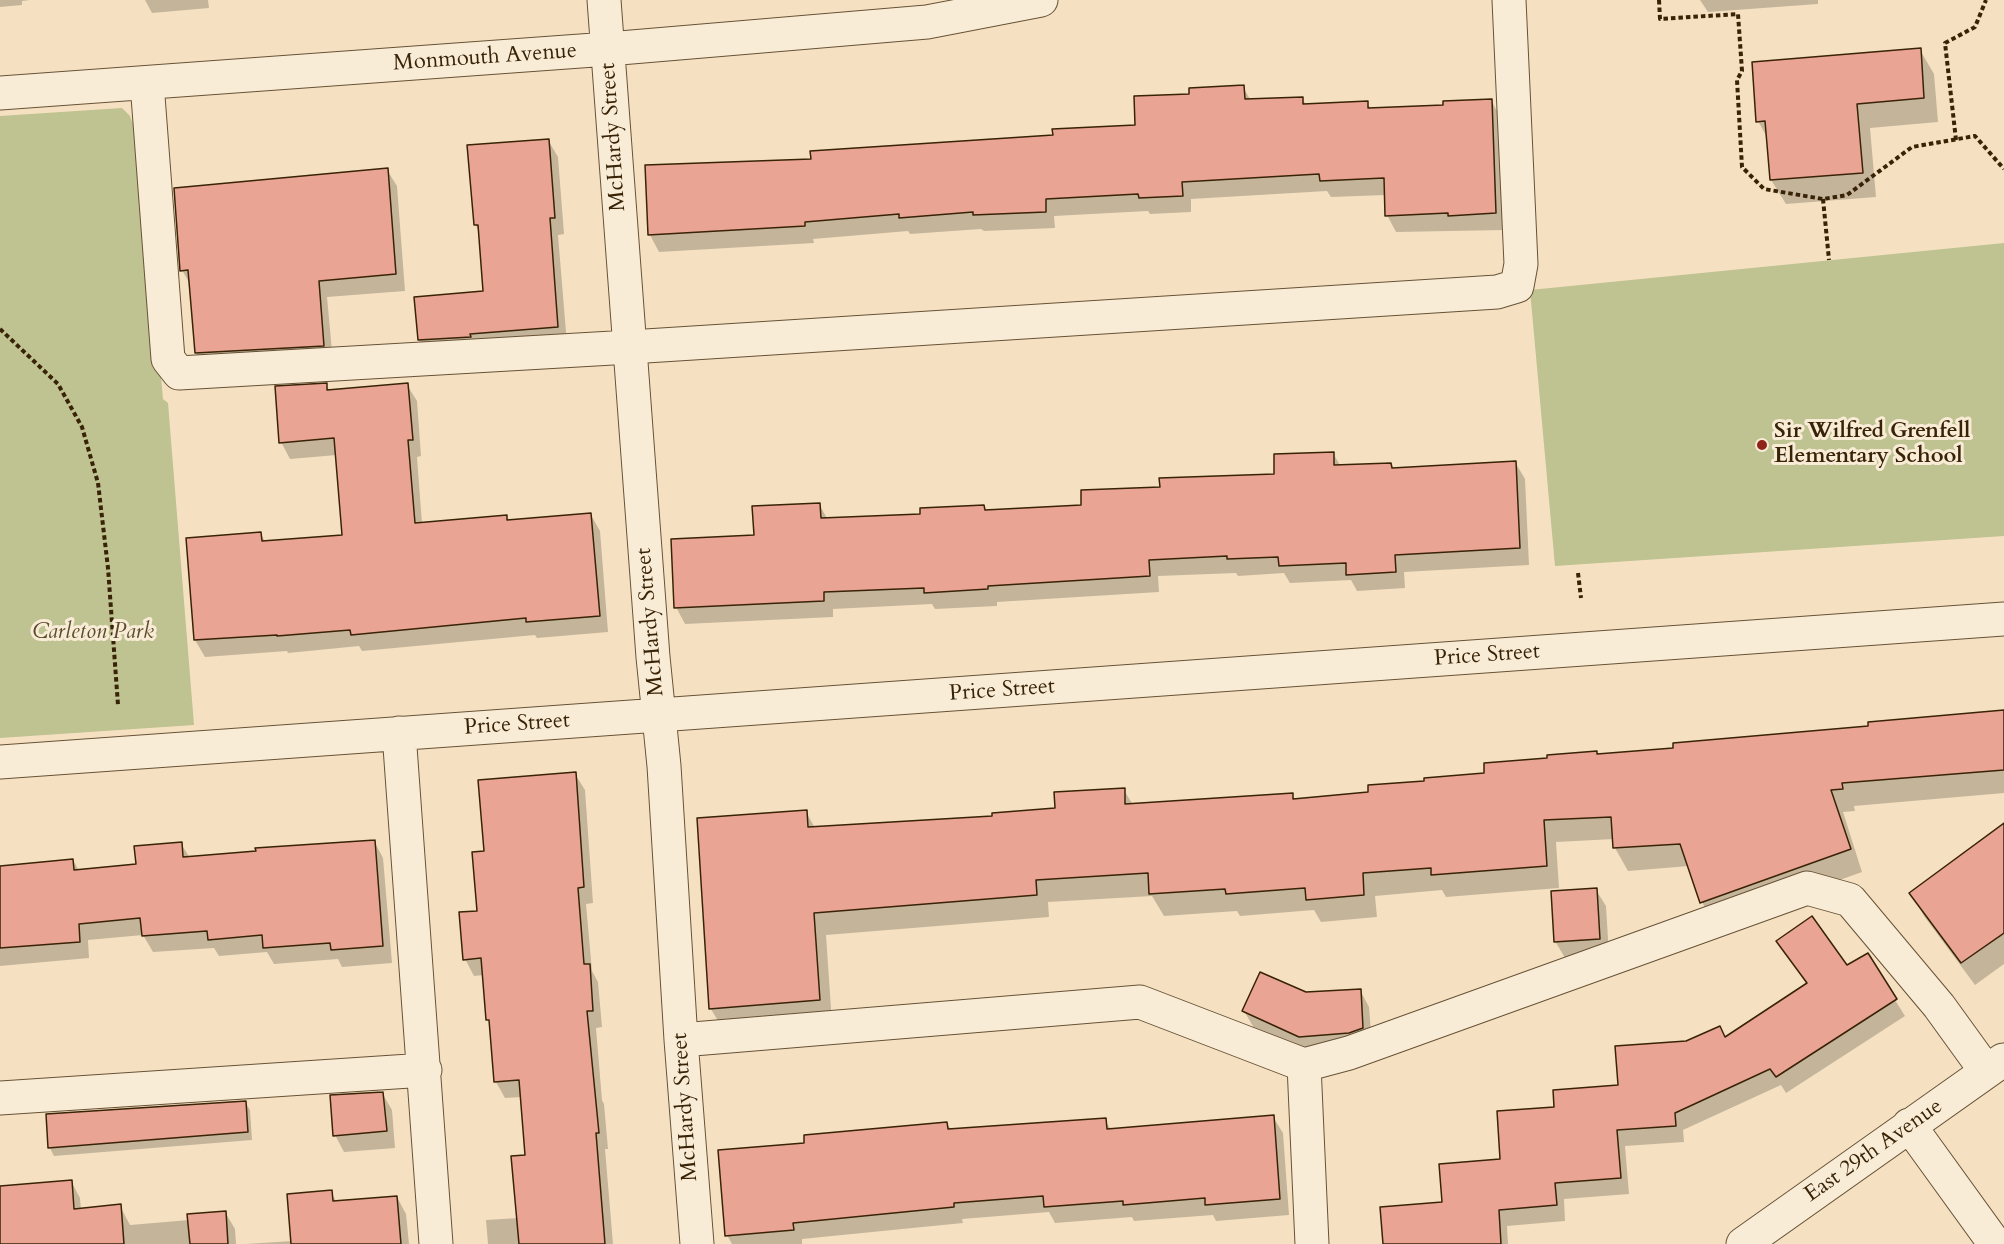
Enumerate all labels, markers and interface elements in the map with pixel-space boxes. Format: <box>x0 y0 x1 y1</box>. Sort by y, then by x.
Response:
street label: Monmouth Avenue <box>392 38 578 78</box>
street label: McHardy Street <box>596 62 632 212</box>
place label: Sir Wilfred Grenfell Elementary School <box>1774 419 1970 470</box>
marker: Sir Wilfred Grenfell Elementary School <box>1755 438 1769 452</box>
street label: McHardy Street <box>631 547 671 697</box>
park label: Carleton Park <box>32 620 154 646</box>
street label: Price Street <box>1433 639 1541 673</box>
street label: Price Street <box>948 674 1056 708</box>
street label: Price Street <box>463 708 571 742</box>
street label: McHardy Street <box>668 1032 704 1182</box>
street label: East 29th Avenue <box>1800 1094 1948 1208</box>

